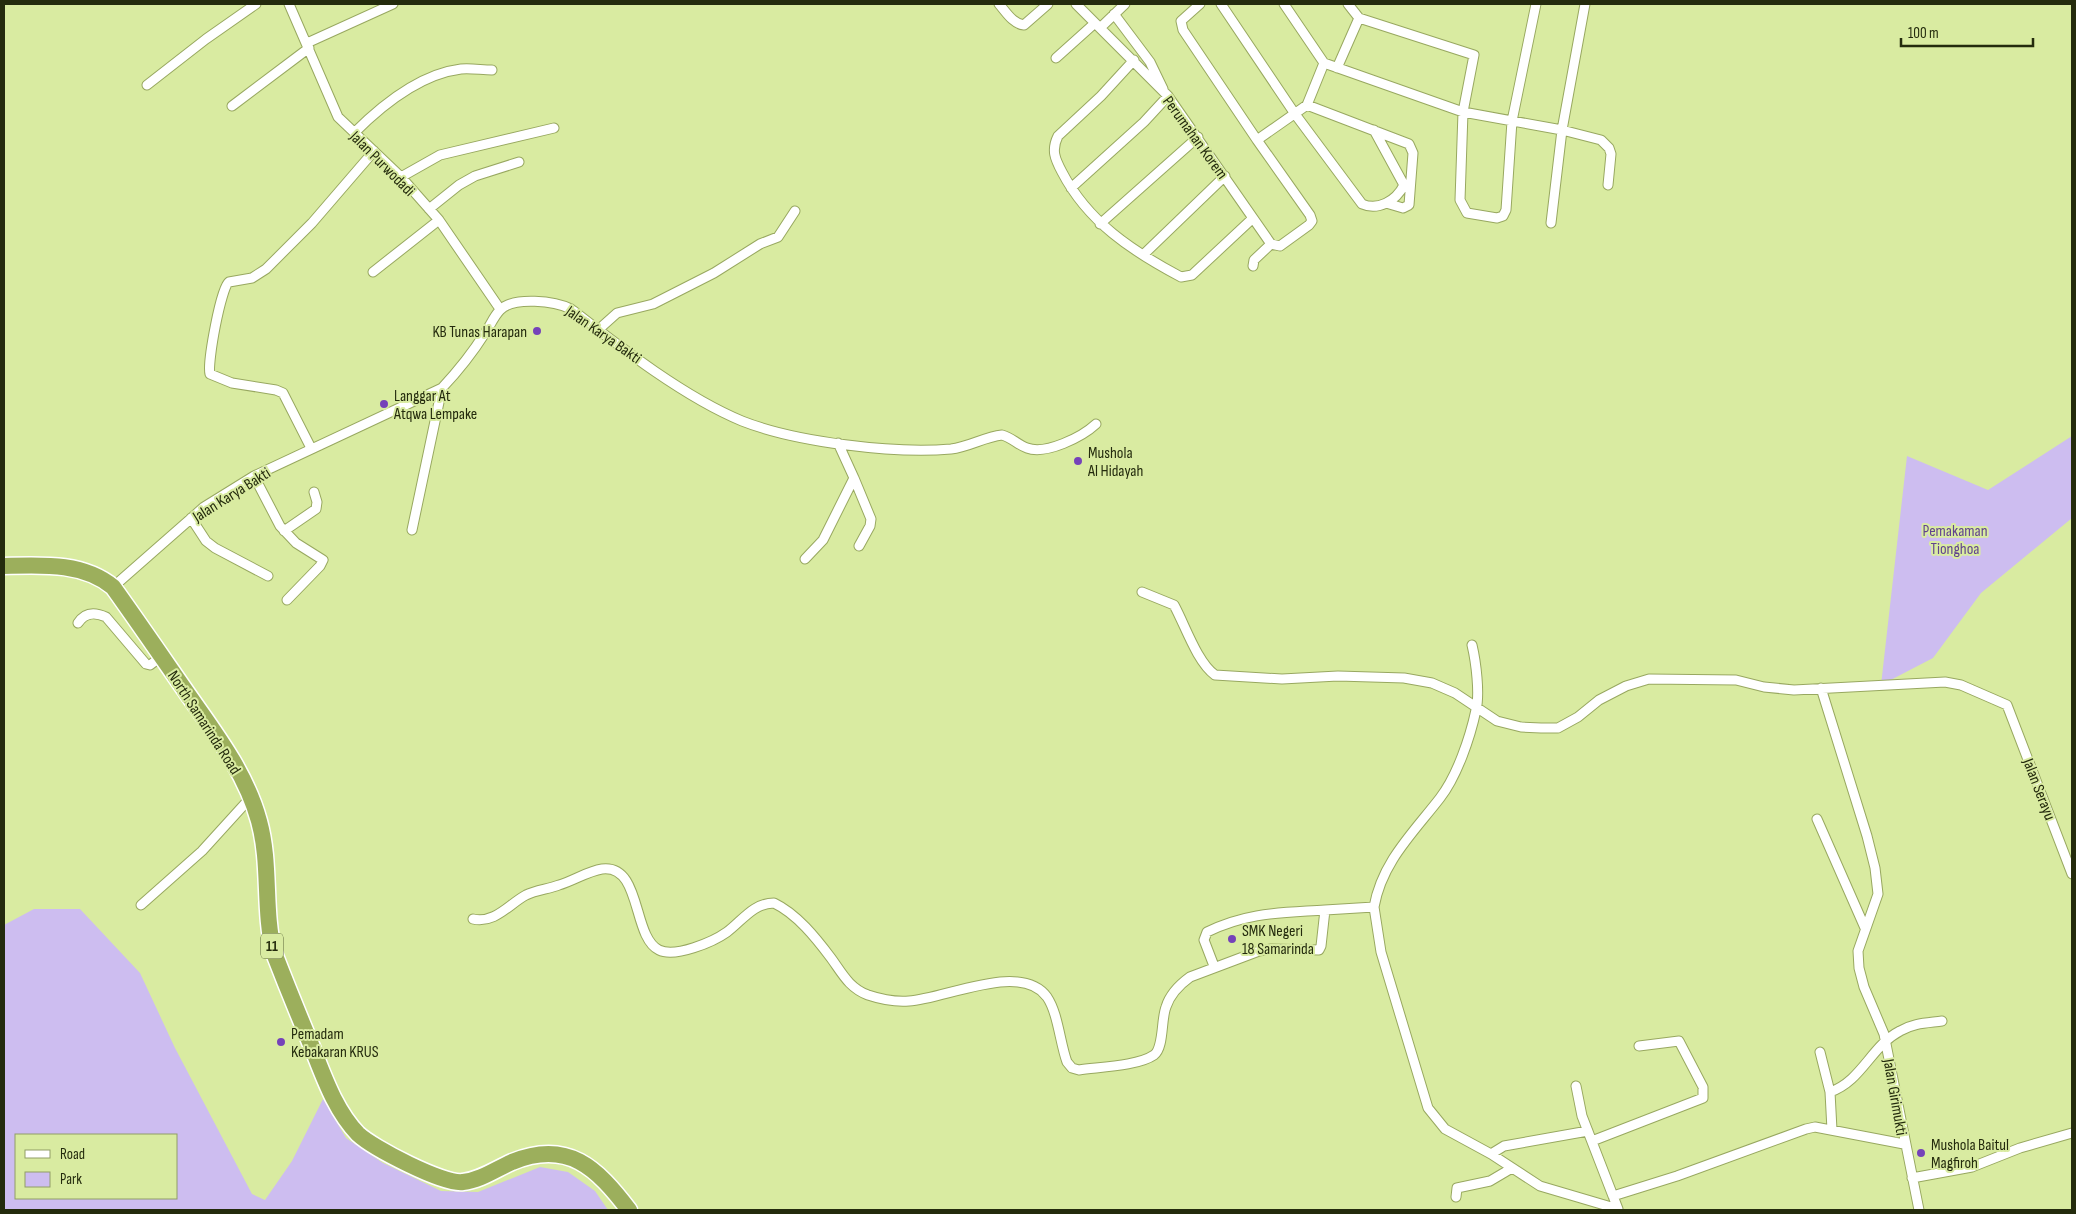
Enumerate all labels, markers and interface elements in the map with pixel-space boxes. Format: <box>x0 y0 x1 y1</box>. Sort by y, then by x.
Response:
scale bar <box>1901 15 2034 47</box>
text: 100 m <box>1908 24 1939 43</box>
street label: Perumahan Korem <box>1158 93 1231 183</box>
street label: Jalan Purwodadi <box>345 127 418 201</box>
street label: Jalan Karya Bakti <box>561 302 645 368</box>
place label: KB Tunas Harapan <box>432 323 527 342</box>
marker: KB Tunas Harapan <box>531 325 543 337</box>
place label: Langgar At Atqwa Lempake <box>393 387 477 424</box>
marker: Langgar At Atqwa Lempake <box>378 398 390 410</box>
place label: Mushola Al Hidayah <box>1087 444 1143 481</box>
marker: Mushola Al Hidayah <box>1072 455 1084 467</box>
street label: Jalan Karya Bakti <box>189 464 274 527</box>
park label: Pemakaman Tionghoa <box>1922 522 1988 559</box>
street label: North Samarinda Road <box>163 667 244 778</box>
street label: Jalan Serayu <box>2018 755 2059 823</box>
place label: SMK Negeri 18 Samarinda <box>1242 922 1314 959</box>
marker: SMK Negeri 18 Samarinda <box>1226 933 1238 945</box>
road number: 11 <box>261 934 283 958</box>
place label: Pemadam Kebakaran KRUS <box>291 1025 379 1062</box>
marker: Pemadam Kebakaran KRUS <box>275 1036 287 1048</box>
street label: Jalan Girimukti <box>1878 1056 1911 1137</box>
legend <box>15 1134 178 1199</box>
place label: Mushola Baitul Magfiroh <box>1931 1136 2009 1173</box>
text: Road <box>60 1145 85 1164</box>
marker: Mushola Baitul Magfiroh <box>1915 1147 1927 1159</box>
text: Park <box>60 1170 82 1189</box>

